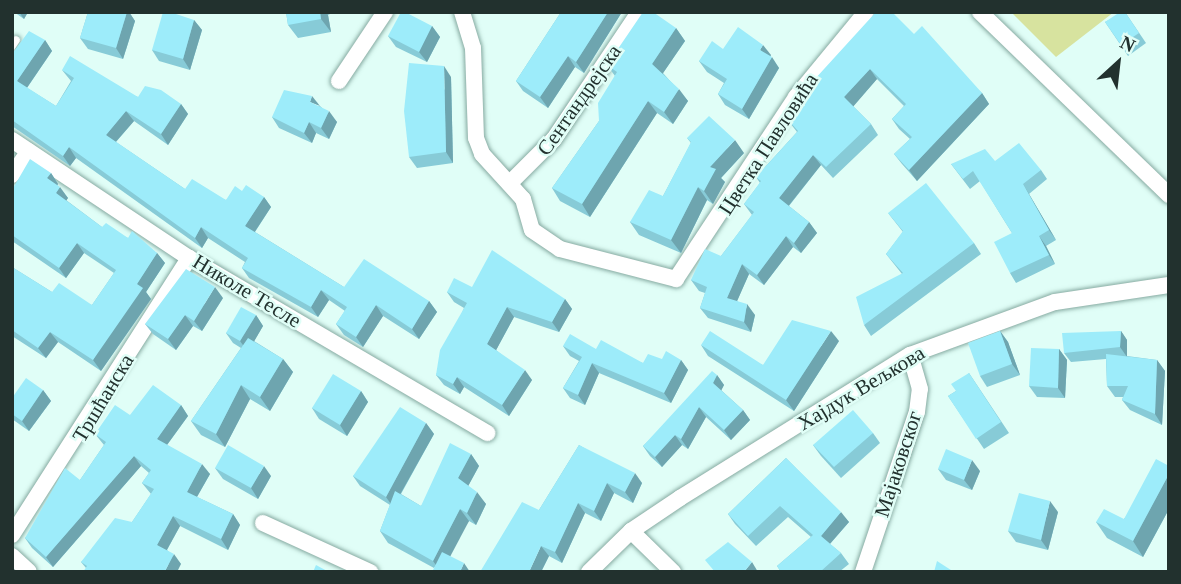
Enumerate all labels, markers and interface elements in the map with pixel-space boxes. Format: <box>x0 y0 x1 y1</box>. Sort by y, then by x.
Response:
north arrow <box>1083 28 1153 98</box>
text: N <box>1117 31 1139 56</box>
street label: Сентандрејска <box>531 40 627 160</box>
street label: Цветка Павловића <box>713 68 823 220</box>
street label: Николе Тесле <box>188 249 306 333</box>
street label: Хајдук Вељкова <box>793 340 929 436</box>
street label: Тршћанска <box>67 349 139 447</box>
street label: Мајаковског <box>869 408 927 520</box>

